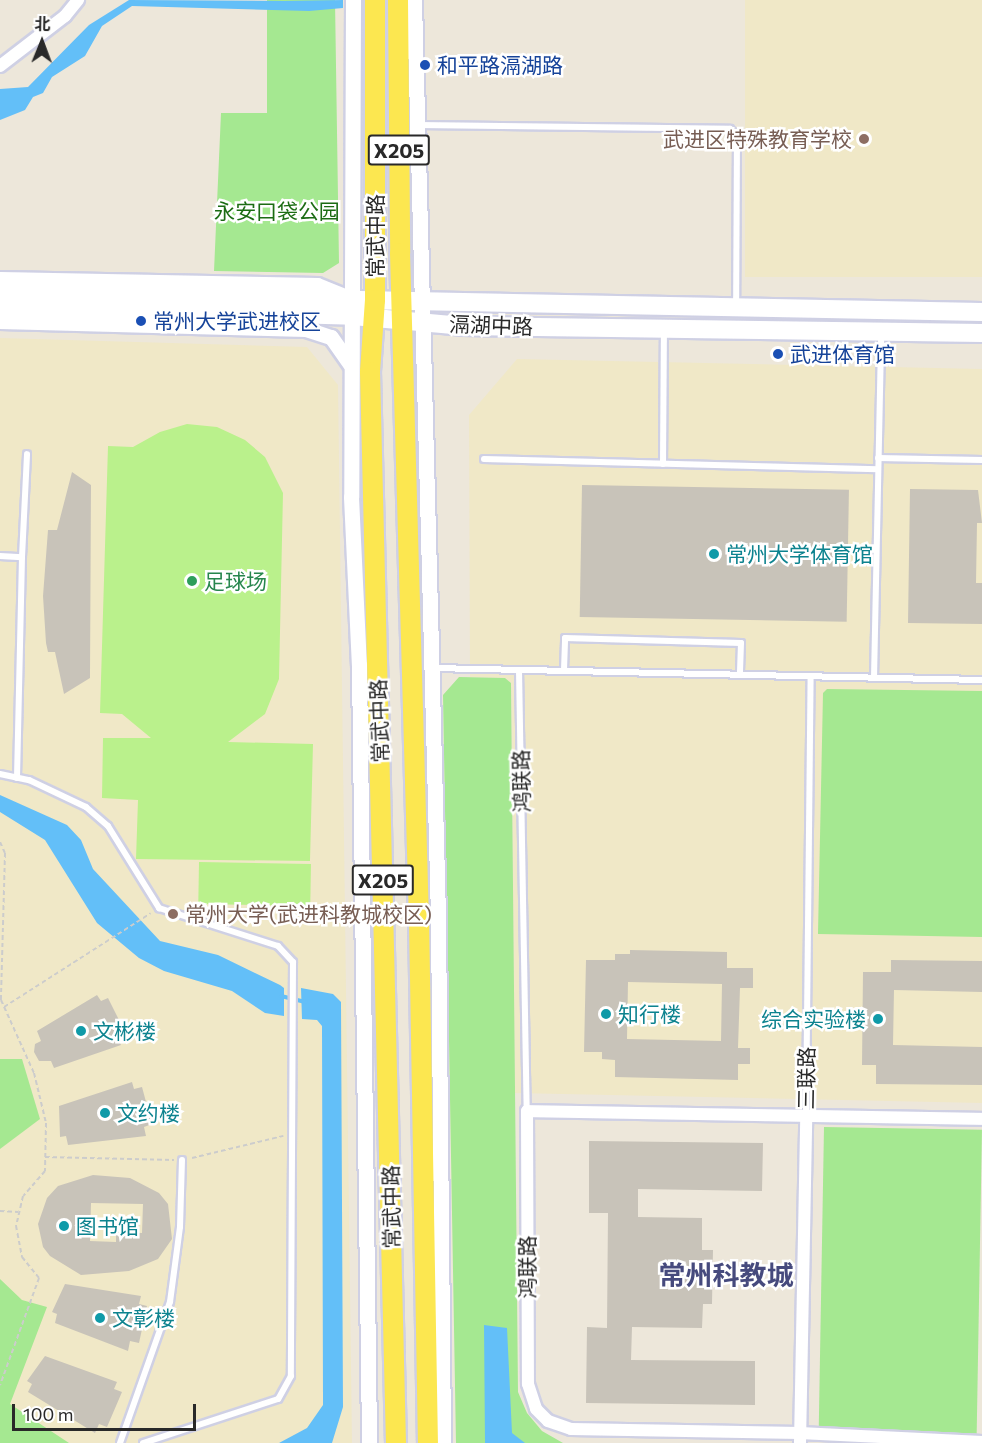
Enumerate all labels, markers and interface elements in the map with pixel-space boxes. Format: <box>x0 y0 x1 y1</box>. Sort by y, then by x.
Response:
north arrow <box>12 12 72 72</box>
text: 北 <box>34 14 50 33</box>
place label: 和平路滆湖路 <box>437 52 563 78</box>
marker: 和平路滆湖路 <box>418 58 432 72</box>
place label: 武进区特殊教育学校 <box>663 126 852 152</box>
marker: 武进区特殊教育学校 <box>857 132 871 146</box>
road number: X205 <box>368 133 430 167</box>
street label: 常武中路 <box>362 194 388 278</box>
park label: 永安口袋公园 <box>214 198 340 224</box>
place label: 常州大学武进校区 <box>153 308 321 334</box>
street label: 滆湖中路 <box>449 311 533 339</box>
marker: 常州大学武进校区 <box>134 314 148 328</box>
place label: 武进体育馆 <box>790 341 895 367</box>
marker: 武进体育馆 <box>771 347 785 361</box>
place label: 常州大学体育馆 <box>726 541 873 567</box>
marker: 常州大学体育馆 <box>707 547 721 561</box>
place label: 足球场 <box>204 568 267 594</box>
marker: 足球场 <box>185 574 199 588</box>
street label: 常武中路 <box>365 679 393 763</box>
street label: 鸿联路 <box>508 749 534 813</box>
road number: X205 <box>352 863 415 897</box>
place label: 常州大学(武进科教城校区) <box>185 901 432 927</box>
marker: 常州大学(武进科教城校区) <box>166 907 180 921</box>
place label: 知行楼 <box>618 1001 681 1027</box>
place label: 综合实验楼 <box>761 1006 866 1032</box>
marker: 知行楼 <box>599 1007 613 1021</box>
marker: 综合实验楼 <box>871 1012 885 1026</box>
place label: 文彬楼 <box>93 1018 156 1044</box>
marker: 文彬楼 <box>74 1024 88 1038</box>
street label: 三联路 <box>793 1046 819 1110</box>
place label: 文约楼 <box>117 1100 180 1126</box>
marker: 文约楼 <box>98 1106 112 1120</box>
street label: 常武中路 <box>378 1165 404 1249</box>
place label: 图书馆 <box>76 1213 139 1239</box>
marker: 图书馆 <box>57 1219 71 1233</box>
street label: 鸿联路 <box>514 1236 540 1298</box>
district label: 常州科教城 <box>659 1259 793 1291</box>
place label: 文彰楼 <box>112 1305 175 1331</box>
marker: 文彰楼 <box>93 1311 107 1325</box>
scale bar <box>15 1392 200 1430</box>
text: 100 m <box>23 1403 73 1425</box>

